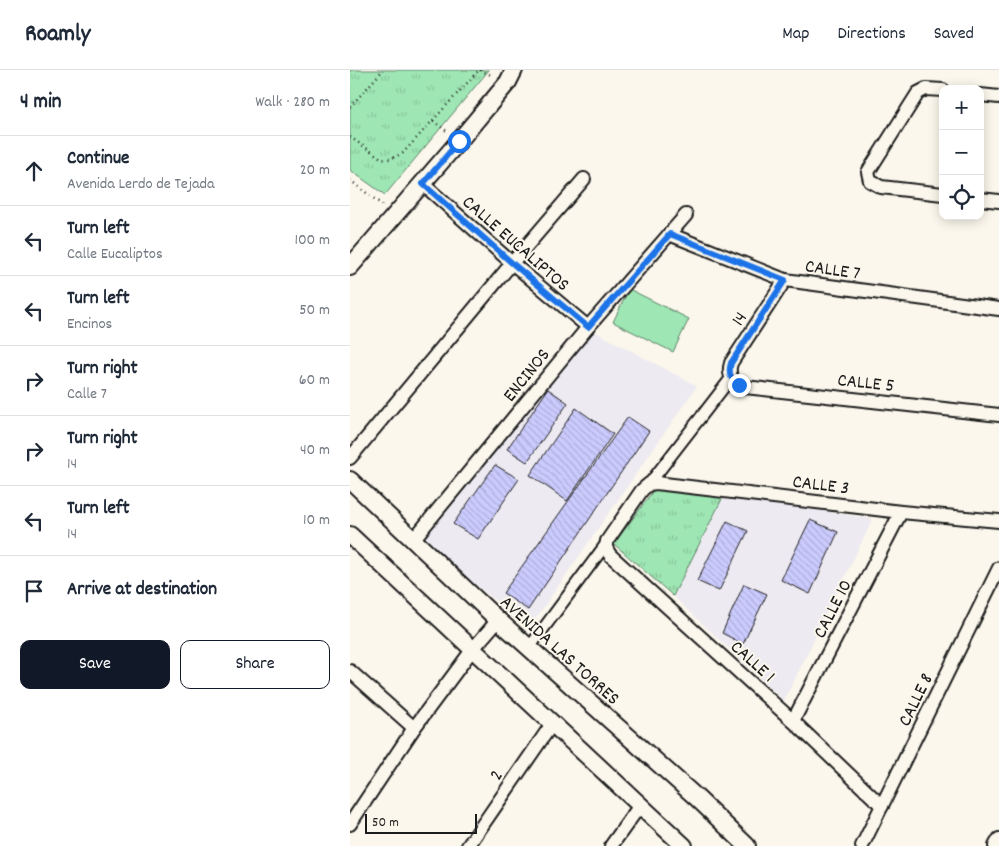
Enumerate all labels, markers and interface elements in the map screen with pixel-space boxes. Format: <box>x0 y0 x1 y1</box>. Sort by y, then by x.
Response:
text: Roamly <box>25 18 91 52</box>
text: Map <box>782 22 809 47</box>
text: Directions <box>837 22 906 47</box>
text: Saved <box>934 22 974 47</box>
map controls <box>939 85 984 220</box>
button: + <box>939 85 984 130</box>
text: 4 min <box>20 88 62 118</box>
text: Walk · 280 m <box>255 91 330 114</box>
route start <box>448 130 471 153</box>
button: − <box>939 130 984 175</box>
text: Continue <box>67 146 129 173</box>
icon: ahead <box>20 157 48 185</box>
text: 20 m <box>300 159 330 182</box>
text: Avenida Lerdo de Tejada <box>67 173 215 196</box>
button: locate <box>939 175 984 220</box>
street label: CALLE EUCALIPTOS <box>455 190 575 299</box>
text: Turn left <box>67 216 130 243</box>
icon: left <box>20 227 48 255</box>
text: 100 m <box>294 229 330 252</box>
text: Calle Eucaliptos <box>67 243 163 266</box>
street label: CALLE 7 <box>803 254 862 289</box>
text: Turn left <box>67 286 130 313</box>
icon: left <box>20 297 48 325</box>
text: 50 m <box>299 299 330 322</box>
street label: 14 <box>726 308 756 332</box>
text: Encinos <box>67 313 112 336</box>
street label: ENCINOS <box>498 344 558 409</box>
text: Turn right <box>67 356 138 383</box>
icon: right <box>20 367 48 395</box>
street label: CALLE 5 <box>836 368 895 401</box>
text: 60 m <box>299 369 330 392</box>
route end <box>728 374 751 397</box>
text: Calle 7 <box>67 383 107 406</box>
text: Turn right <box>67 426 138 453</box>
icon: right <box>20 437 48 465</box>
text: 40 m <box>300 439 330 462</box>
text: 14 <box>67 453 77 476</box>
street label: CALLE 3 <box>791 470 850 503</box>
text: Turn left <box>67 496 130 523</box>
icon: left <box>20 507 48 535</box>
text: 10 m <box>303 509 330 532</box>
text: 14 <box>67 523 77 546</box>
street label: CALLE 10 <box>808 575 860 644</box>
icon: arrive <box>20 577 48 605</box>
text: Arrive at destination <box>67 577 217 604</box>
street label: AVENIDA LAS TORRES <box>493 590 624 713</box>
street label: CALLE 1 <box>723 635 780 690</box>
button: Save <box>20 640 170 689</box>
button: Share <box>180 640 330 689</box>
street label: CALLE 8 <box>893 669 942 732</box>
street label: 2 <box>484 765 511 787</box>
scale bar <box>365 811 478 834</box>
text: 50 m <box>372 813 399 833</box>

